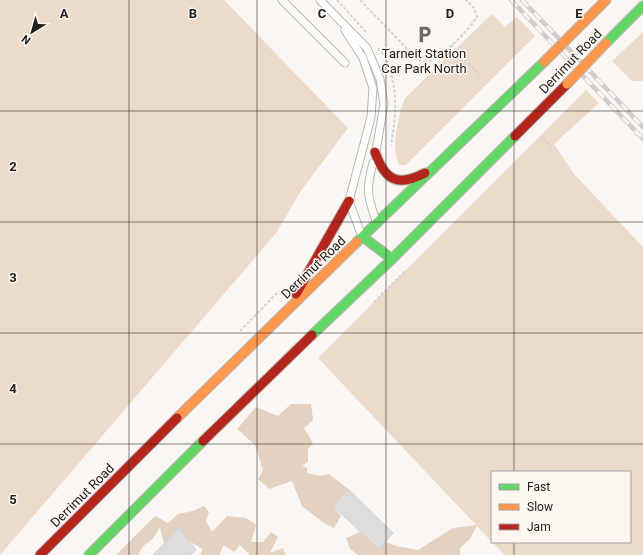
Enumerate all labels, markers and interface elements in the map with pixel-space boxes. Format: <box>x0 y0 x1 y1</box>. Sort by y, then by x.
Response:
text: A <box>60 6 69 21</box>
text: B <box>189 6 197 21</box>
text: C <box>318 6 327 21</box>
text: D <box>446 6 454 21</box>
text: E <box>575 6 583 21</box>
north arrow <box>12 12 52 52</box>
parking icon: Tarneit Station Car Park North <box>414 24 434 44</box>
street label: Derrimut Road <box>536 26 605 97</box>
text: N <box>19 32 33 47</box>
place label: Tarneit Station Car Park North <box>381 46 467 76</box>
text: 2 <box>9 159 17 174</box>
street label: Derrimut Road <box>278 233 349 302</box>
text: 3 <box>9 270 17 285</box>
text: 4 <box>9 381 17 396</box>
street label: Derrimut Road <box>48 461 117 530</box>
legend <box>491 471 631 543</box>
text: Fast <box>527 480 550 494</box>
text: 5 <box>9 492 17 507</box>
text: Slow <box>527 500 553 514</box>
text: Jam <box>527 520 551 534</box>

